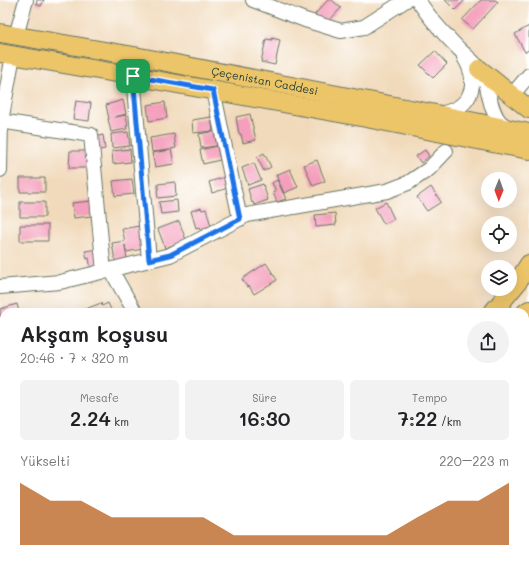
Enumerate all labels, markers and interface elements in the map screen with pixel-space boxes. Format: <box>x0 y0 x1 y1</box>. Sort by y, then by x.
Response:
pin <box>116 59 150 93</box>
street label: Çeçenistan Caddesi <box>210 63 319 98</box>
icon: arrive <box>122 65 144 87</box>
north arrow <box>481 172 517 208</box>
map controls <box>481 172 517 296</box>
button: locate <box>481 216 517 252</box>
button: layers <box>481 260 517 296</box>
text: Akşam koşusu <box>20 319 169 348</box>
button: share <box>467 321 509 363</box>
text: 20:46 · 7 × 320 m <box>20 349 129 366</box>
text: Mesafe <box>80 390 119 405</box>
text: Süre <box>252 390 277 405</box>
text: Tempo <box>412 390 447 405</box>
text: 2.24 <box>70 405 111 431</box>
text: 16:30 <box>239 405 290 431</box>
text: 7:22 <box>398 405 437 431</box>
text: km <box>111 414 129 429</box>
text: /km <box>437 414 461 429</box>
text: Yükselti <box>20 452 70 469</box>
text: 220–223 m <box>439 452 509 469</box>

